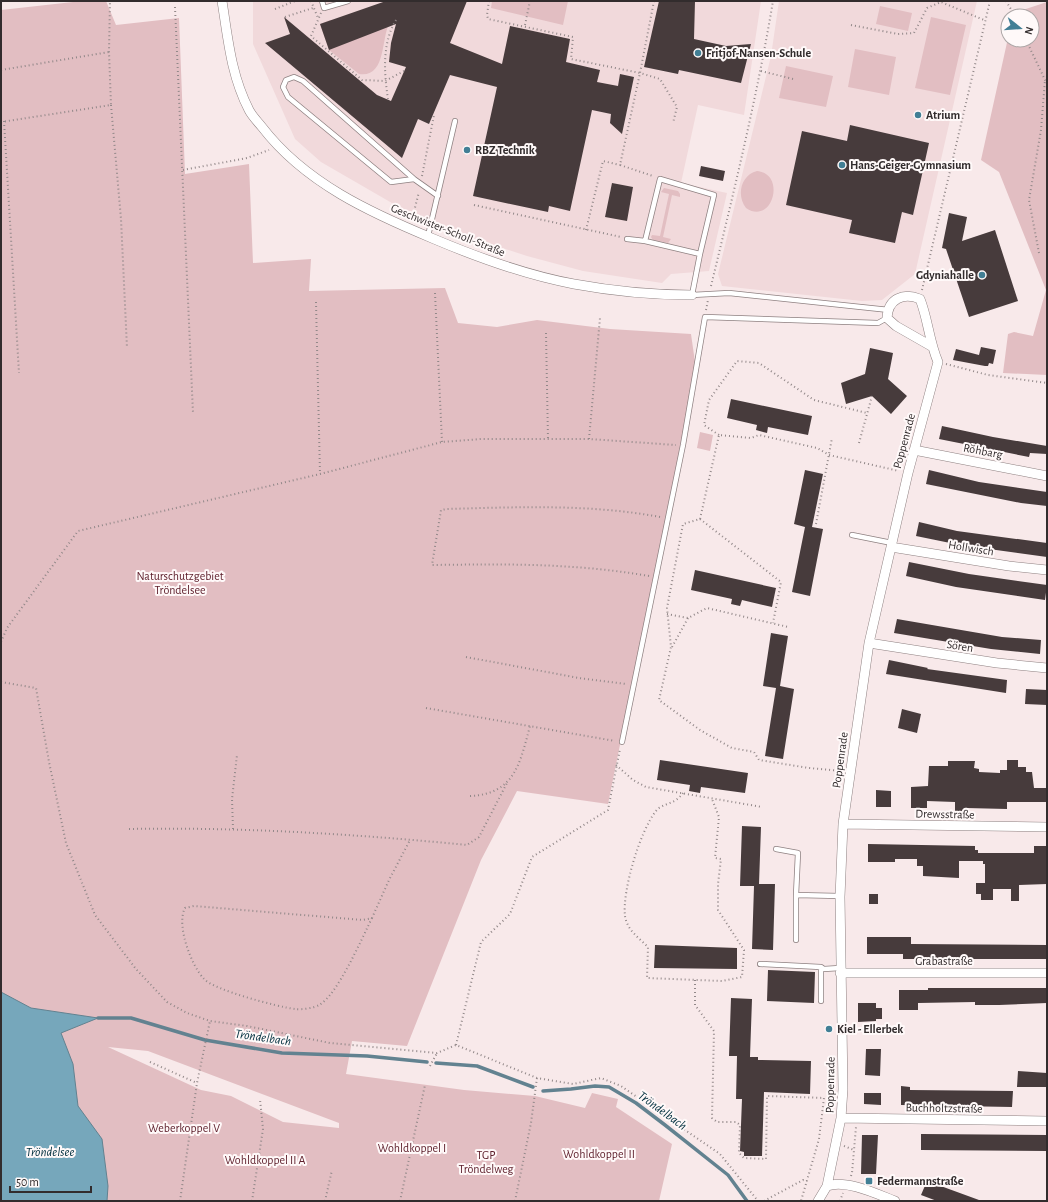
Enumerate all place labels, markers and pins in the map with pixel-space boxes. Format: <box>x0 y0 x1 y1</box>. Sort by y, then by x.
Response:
place label: Fritjof-Nansen-Schule <box>706 47 812 60</box>
marker: Fritjof-Nansen-Schule <box>693 48 703 58</box>
place label: Atrium <box>926 109 961 121</box>
marker: Atrium <box>913 110 923 120</box>
place label: RBZ Technik <box>475 144 535 156</box>
marker: RBZ Technik <box>462 145 472 155</box>
place label: Hans-Geiger-Gymnasium <box>850 159 971 172</box>
marker: Hans-Geiger-Gymnasium <box>837 160 847 170</box>
place label: Gdyniahalle <box>916 269 974 282</box>
marker: Gdyniahalle <box>977 270 987 280</box>
place label: Kiel - Ellerbek <box>837 1023 903 1035</box>
marker: Kiel - Ellerbek <box>824 1024 834 1034</box>
place label: Federmannstraße <box>877 1175 964 1187</box>
marker: Federmannstraße <box>864 1176 874 1186</box>

